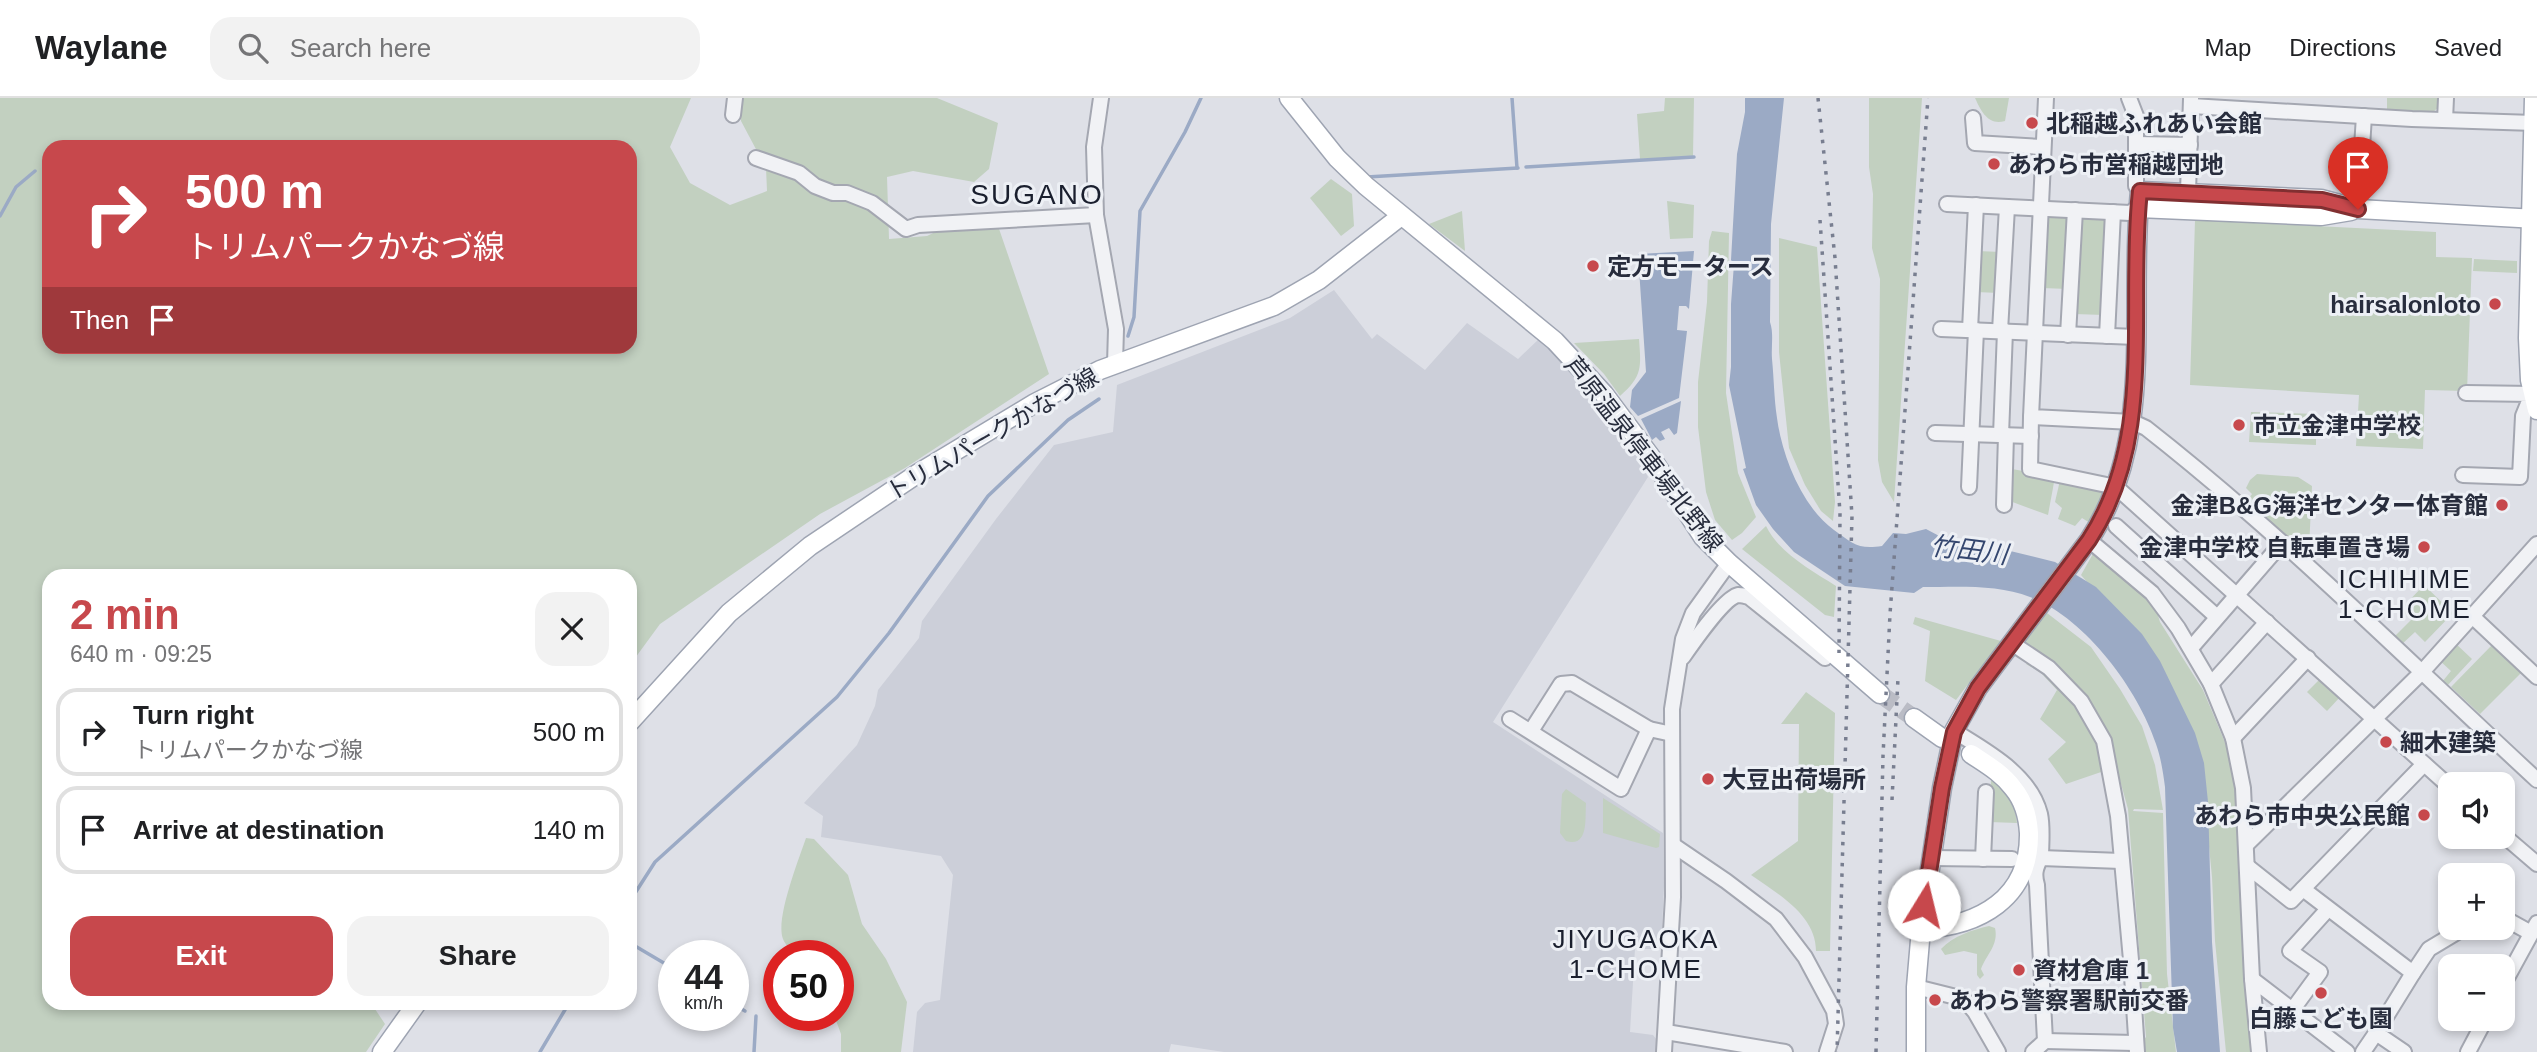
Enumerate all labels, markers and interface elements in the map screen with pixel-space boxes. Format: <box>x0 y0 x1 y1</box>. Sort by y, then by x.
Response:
search box <box>210 17 700 80</box>
text: Waylane <box>35 29 168 66</box>
icon: search <box>234 29 272 67</box>
text: Search here <box>290 33 431 63</box>
text: Map <box>2205 34 2251 61</box>
text: Directions <box>2289 34 2396 61</box>
text: Saved <box>2434 34 2502 61</box>
place label: 北稲越ふれあい会館 <box>2046 110 2262 137</box>
marker: 北稲越ふれあい会館 <box>2024 115 2040 131</box>
pin <box>2328 137 2388 209</box>
icon: arrive <box>2339 148 2377 186</box>
place label: あわら市営稲越団地 <box>2008 151 2224 178</box>
marker: あわら市営稲越団地 <box>1986 156 2002 172</box>
text: 500 m <box>185 164 324 218</box>
icon: right <box>70 168 161 259</box>
district label: SUGANO <box>970 179 1104 210</box>
text: トリムパークかなづ線 <box>185 229 505 265</box>
place label: 定方モータース <box>1607 253 1774 280</box>
marker: 定方モータース <box>1585 258 1601 274</box>
place label: hairsalonloto <box>2330 291 2481 318</box>
marker: hairsalonloto <box>2487 296 2503 312</box>
icon: arrive <box>143 301 181 339</box>
text: Then <box>70 305 129 335</box>
street label: 芦原温泉停車場北野線 <box>1559 351 1729 557</box>
street label: トリムパークかなづ線 <box>881 362 1103 506</box>
place label: 市立金津中学校 <box>2253 412 2421 439</box>
marker: 市立金津中学校 <box>2231 417 2247 433</box>
place label: 金津B&G海洋センター体育館 <box>2171 492 2488 519</box>
marker: 金津B&G海洋センター体育館 <box>2494 497 2510 513</box>
water label: 竹田川 <box>1928 530 2013 570</box>
place label: 金津中学校 自転車置き場 <box>2139 534 2410 561</box>
marker: 金津中学校 自転車置き場 <box>2416 539 2432 555</box>
district label: ICHIHIME 1-CHOME <box>2338 564 2472 624</box>
text: 2 min <box>70 591 180 638</box>
button: close <box>535 592 609 666</box>
text: 640 m · 09:25 <box>70 641 212 667</box>
text: Turn right <box>133 700 254 730</box>
icon: right <box>74 713 112 751</box>
text: 500 m <box>533 717 605 747</box>
place label: 細木建築 <box>2400 729 2496 756</box>
marker: 細木建築 <box>2378 734 2394 750</box>
text: トリムパークかなづ線 <box>133 737 363 763</box>
place label: 大豆出荷場所 <box>1722 766 1866 793</box>
marker: 大豆出荷場所 <box>1700 771 1716 787</box>
map controls <box>2438 772 2515 1031</box>
button: sound <box>2438 772 2515 849</box>
place label: あわら市中央公民館 <box>2194 802 2410 829</box>
marker: あわら市中央公民館 <box>2416 807 2432 823</box>
icon: arrive <box>74 811 112 849</box>
text: Arrive at destination <box>133 815 384 845</box>
text: 140 m <box>533 815 605 845</box>
button: + <box>2438 863 2515 940</box>
position arrow <box>1887 868 1961 942</box>
button: Exit <box>70 916 333 996</box>
button: Share <box>347 916 609 996</box>
district label: JIYUGAOKA 1-CHOME <box>1553 924 1719 984</box>
speed limit sign: 50 <box>763 940 854 1031</box>
button: − <box>2438 954 2515 1031</box>
text: 44 <box>684 957 723 996</box>
place label: 資材倉庫 1 <box>2033 957 2149 984</box>
marker: 資材倉庫 1 <box>2011 962 2027 978</box>
marker: 白藤こども園 <box>2313 985 2329 1001</box>
place label: あわら警察署駅前交番 <box>1949 987 2189 1014</box>
marker: あわら警察署駅前交番 <box>1927 992 1943 1008</box>
text: km/h <box>684 993 723 1013</box>
place label: 白藤こども園 <box>2249 1005 2393 1032</box>

